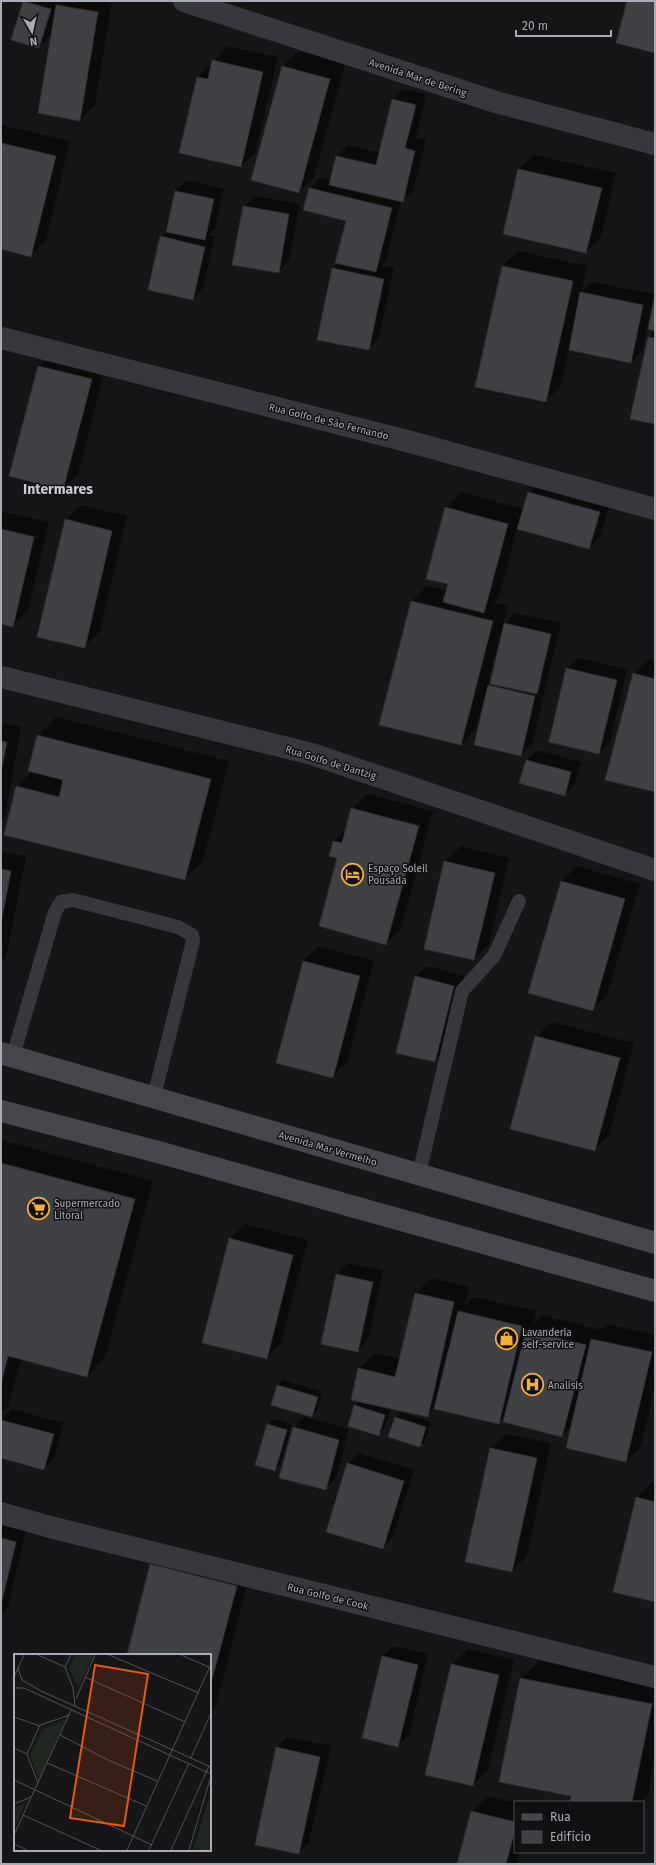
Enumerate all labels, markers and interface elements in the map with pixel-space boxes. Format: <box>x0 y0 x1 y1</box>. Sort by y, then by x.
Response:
north arrow <box>12 12 52 52</box>
scale bar <box>516 12 611 38</box>
text: 20 m <box>522 19 548 33</box>
text: N <box>29 34 38 48</box>
street label: Avenida Mar de Bering <box>367 57 469 100</box>
street label: Rua Golfo de São Fernando <box>268 401 390 443</box>
district label: Intermares <box>23 481 93 498</box>
street label: Rua Golfo de Dantzig <box>284 743 378 783</box>
hotel icon: Espaço Soleil Pousada <box>340 861 366 887</box>
place label: Espaço Soleil Pousada <box>368 863 428 887</box>
street label: Avenida Mar Vermelho <box>277 1129 378 1169</box>
supermarket icon: Supermercado Litoral <box>25 1196 51 1222</box>
place label: Supermercado Litoral <box>54 1198 120 1222</box>
shop icon: Lavanderia self-service <box>493 1325 519 1351</box>
place label: Lavanderia self-service <box>522 1327 574 1351</box>
hospital icon: Analisis <box>520 1372 546 1398</box>
place label: Analisis <box>548 1380 583 1392</box>
street label: Rua Golfo de Cook <box>286 1581 370 1613</box>
inset map <box>14 1654 211 1851</box>
legend <box>514 1801 644 1853</box>
text: Rua <box>550 1810 571 1824</box>
text: Edifício <box>550 1830 591 1844</box>

